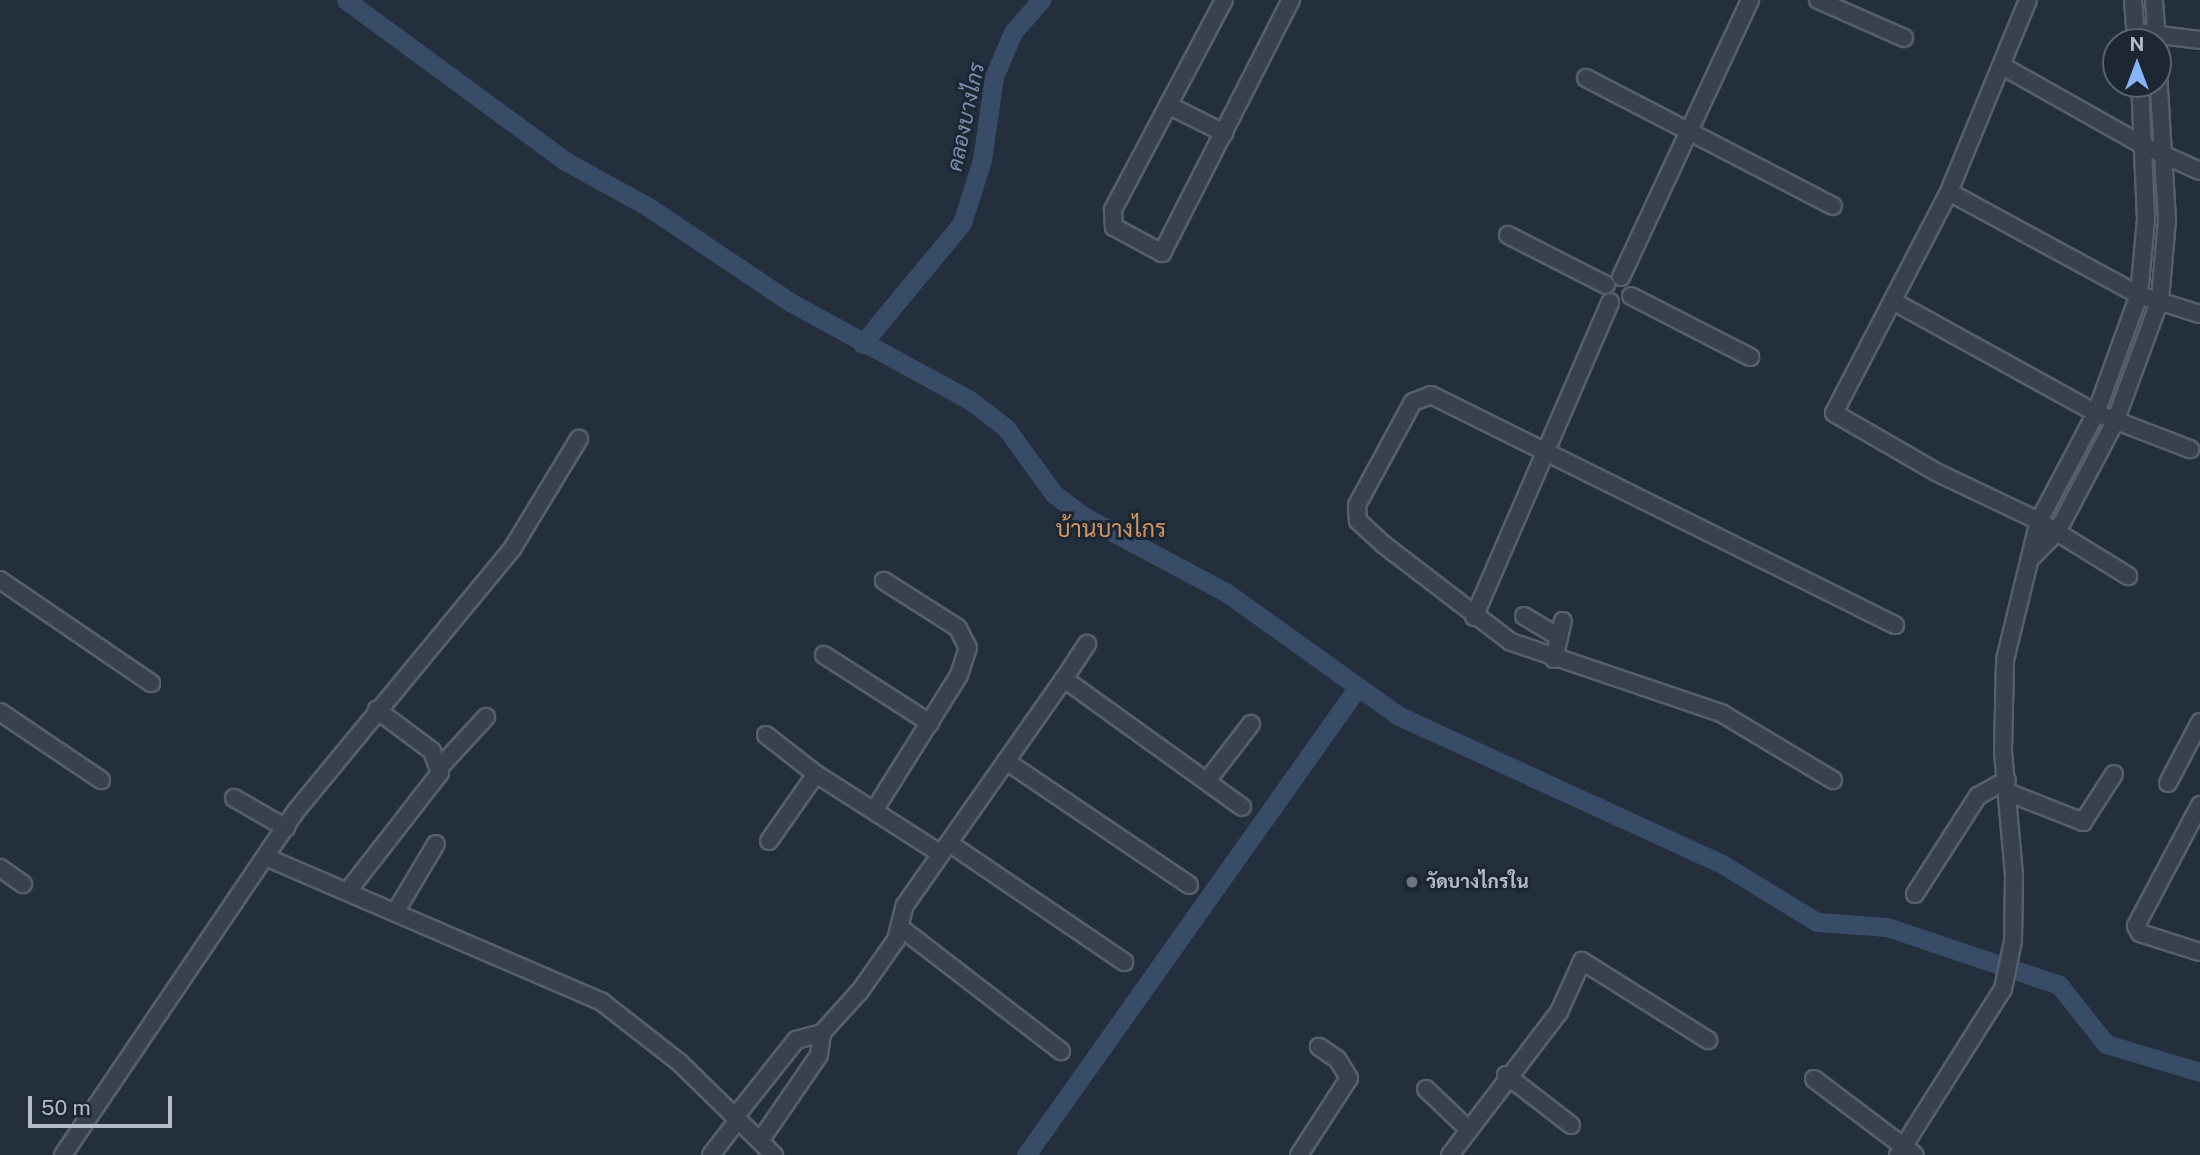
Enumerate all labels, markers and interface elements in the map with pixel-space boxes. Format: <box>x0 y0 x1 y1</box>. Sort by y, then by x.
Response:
north arrow <box>2102 28 2172 98</box>
text: N <box>2130 33 2144 55</box>
water label: คลองบางไกร <box>942 60 990 174</box>
district label: บ้านบางไกร <box>1056 515 1166 543</box>
place label: วัดบางไกรใน <box>1426 871 1529 893</box>
marker: วัดบางไกรใน <box>1404 874 1420 890</box>
scale bar <box>32 1082 175 1126</box>
text: 50 m <box>41 1095 91 1120</box>

